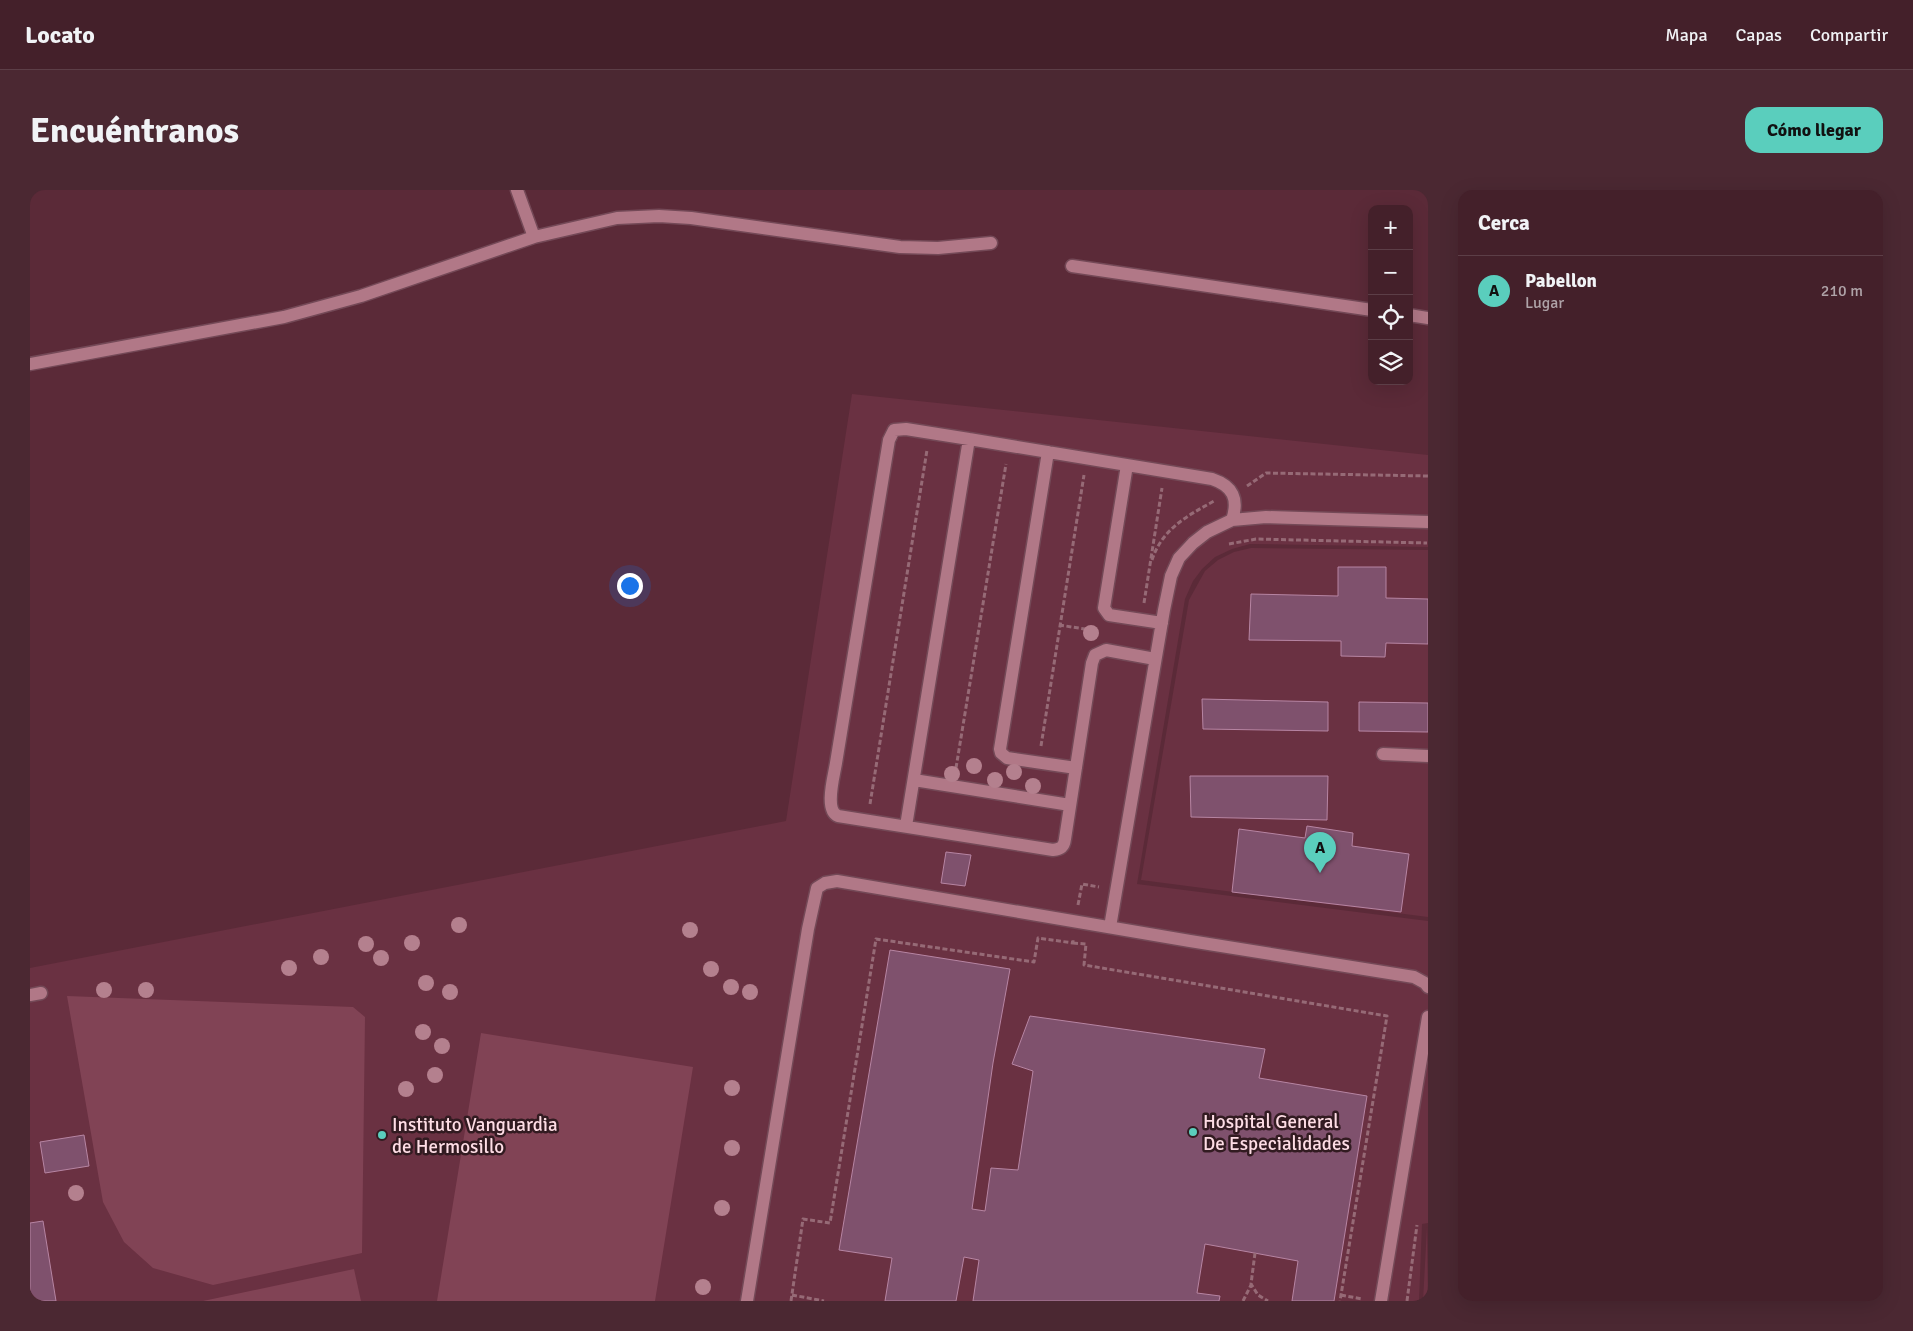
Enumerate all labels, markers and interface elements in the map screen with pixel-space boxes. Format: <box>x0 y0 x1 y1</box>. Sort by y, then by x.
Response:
text: Locato <box>25 20 95 50</box>
text: Mapa <box>1665 24 1708 46</box>
text: Capas <box>1736 24 1782 46</box>
text: Compartir <box>1810 24 1888 46</box>
button: Cómo llegar <box>1745 107 1883 153</box>
text: Encuéntranos <box>30 109 239 152</box>
map controls <box>1368 205 1413 385</box>
button: + <box>1368 205 1413 250</box>
text: Cerca <box>1478 210 1530 236</box>
button: − <box>1368 250 1413 295</box>
text: Pabellon <box>1525 269 1597 293</box>
text: A <box>1489 281 1499 301</box>
text: 210 m <box>1821 281 1863 301</box>
text: Lugar <box>1525 293 1564 313</box>
button: locate <box>1368 295 1413 340</box>
button: layers <box>1368 340 1413 385</box>
your location <box>617 573 643 599</box>
pin: A <box>1304 832 1336 873</box>
place label: Hospital General De Especialidades <box>1203 1110 1350 1156</box>
place label: Instituto Vanguardia de Hermosillo <box>392 1113 558 1159</box>
marker: Hospital General De Especialidades <box>1187 1126 1199 1138</box>
marker: Instituto Vanguardia de Hermosillo <box>376 1129 388 1141</box>

